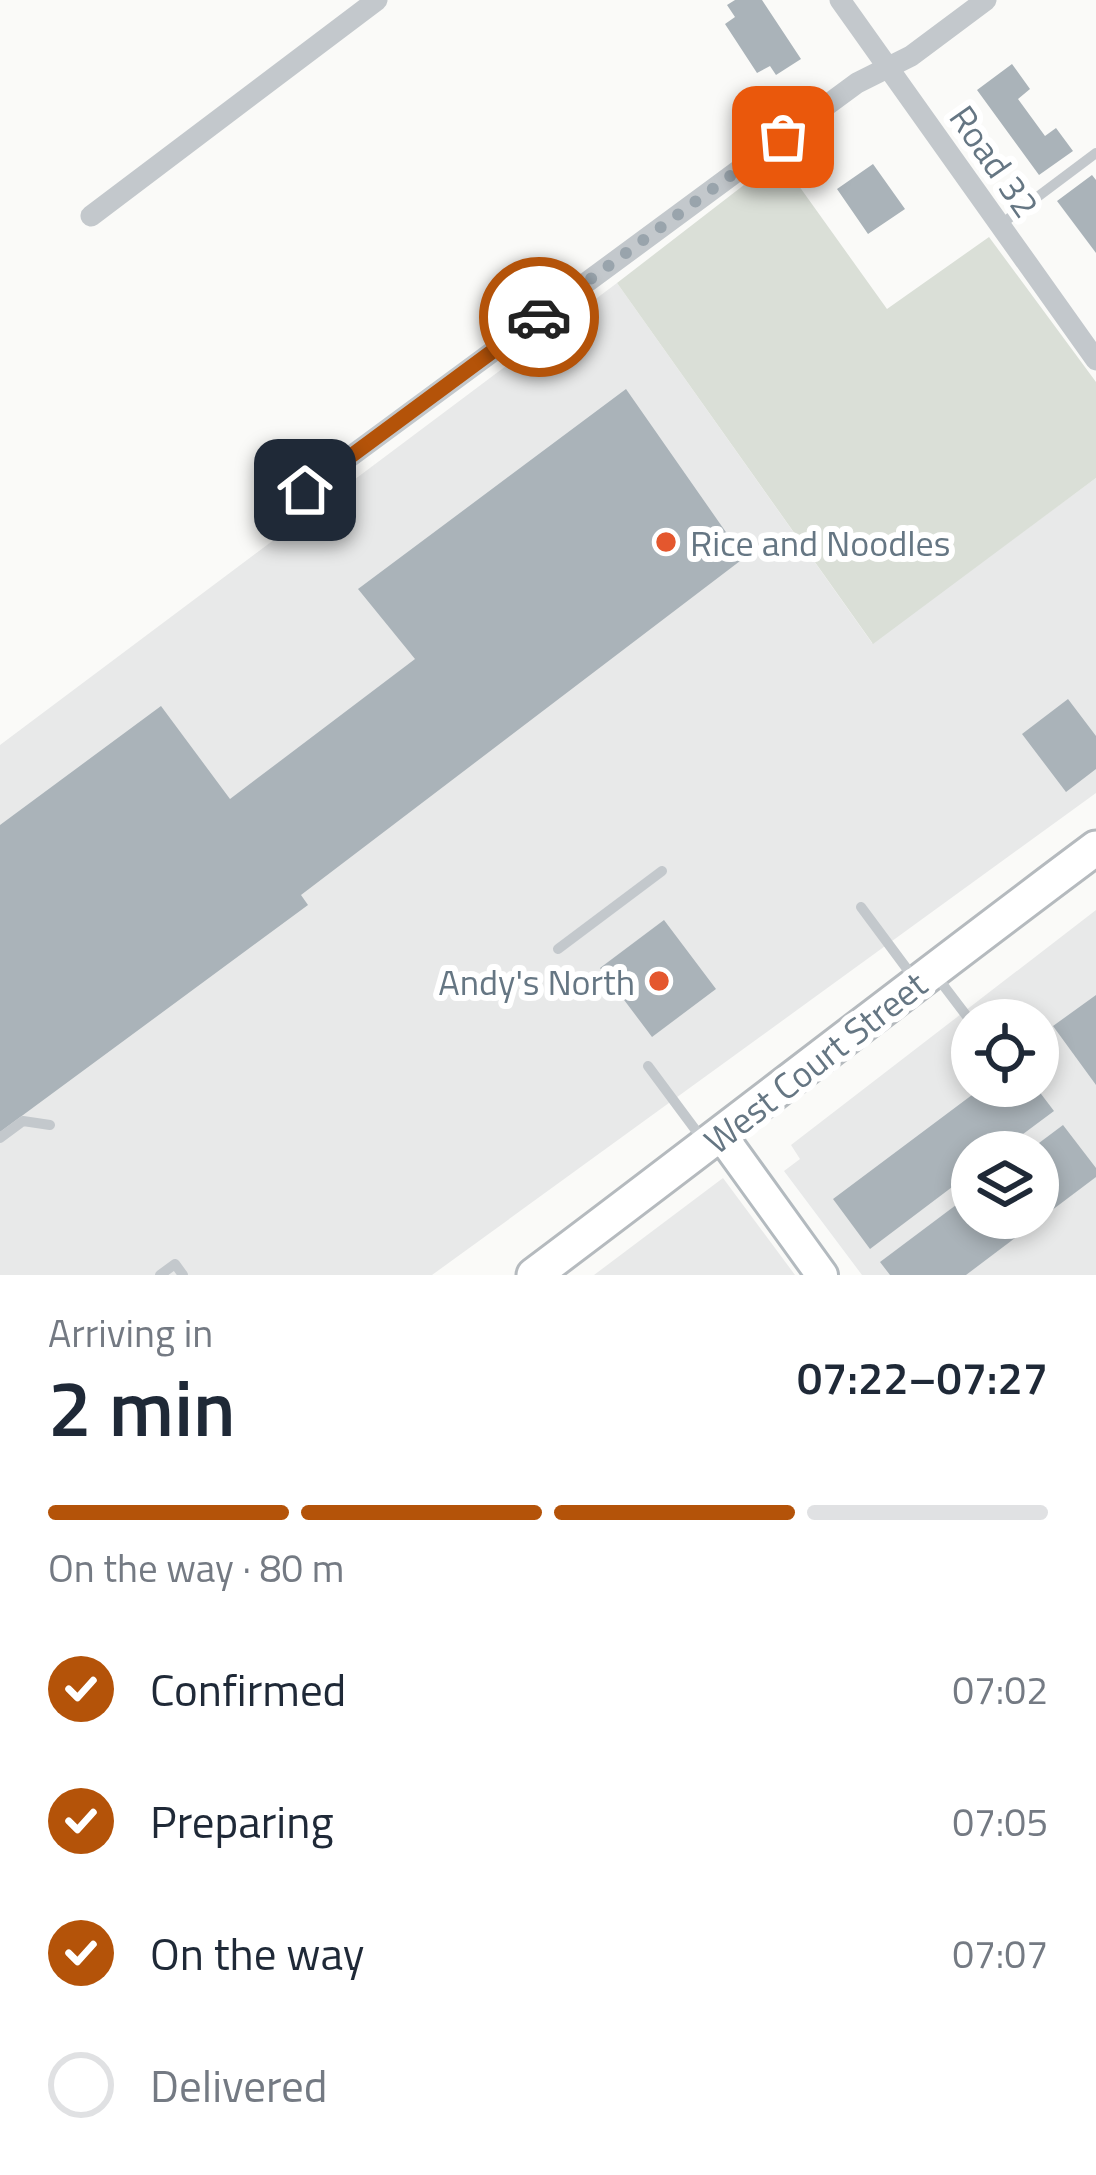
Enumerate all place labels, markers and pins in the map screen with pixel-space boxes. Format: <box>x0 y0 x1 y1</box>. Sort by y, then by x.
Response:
pin <box>732 86 834 188</box>
pin <box>254 439 356 541</box>
place label: Rice and Noodles <box>690 515 950 570</box>
marker: Rice and Noodles <box>653 529 679 555</box>
place label: Andy's North <box>438 954 635 1009</box>
marker: Andy's North <box>646 968 672 994</box>

